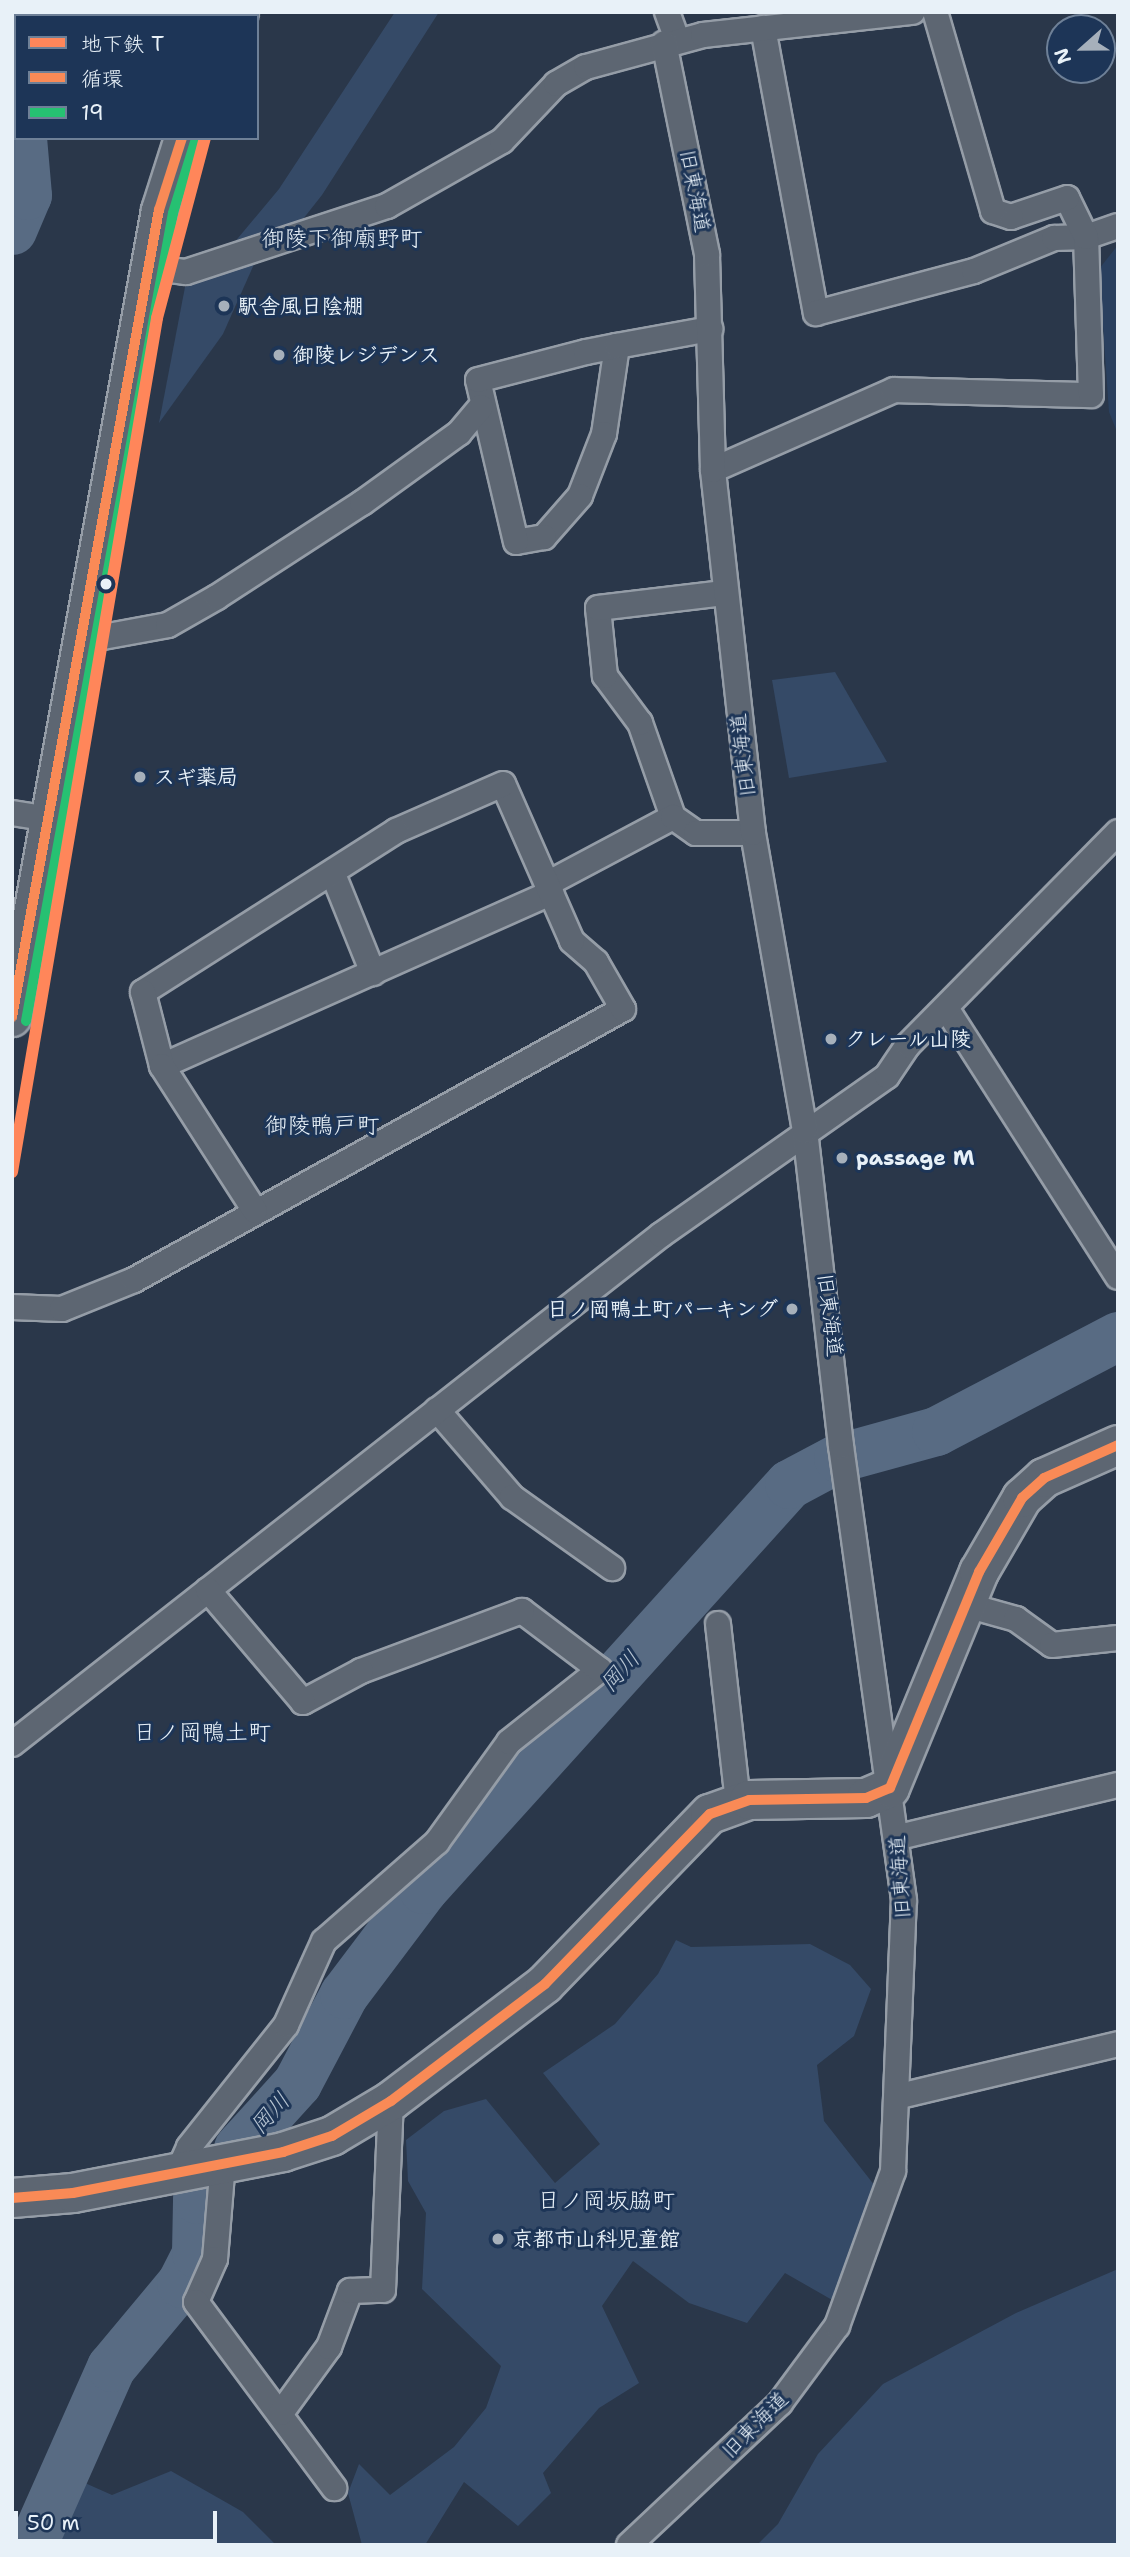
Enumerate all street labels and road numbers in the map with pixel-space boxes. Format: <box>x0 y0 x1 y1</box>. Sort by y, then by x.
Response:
street label: 旧東海道 <box>675 147 715 235</box>
street label: 旧東海道 <box>725 712 761 798</box>
street label: 旧東海道 <box>812 1272 848 1358</box>
street label: 旧東海道 <box>885 1834 915 1920</box>
street label: 旧東海道 <box>716 2386 794 2464</box>

